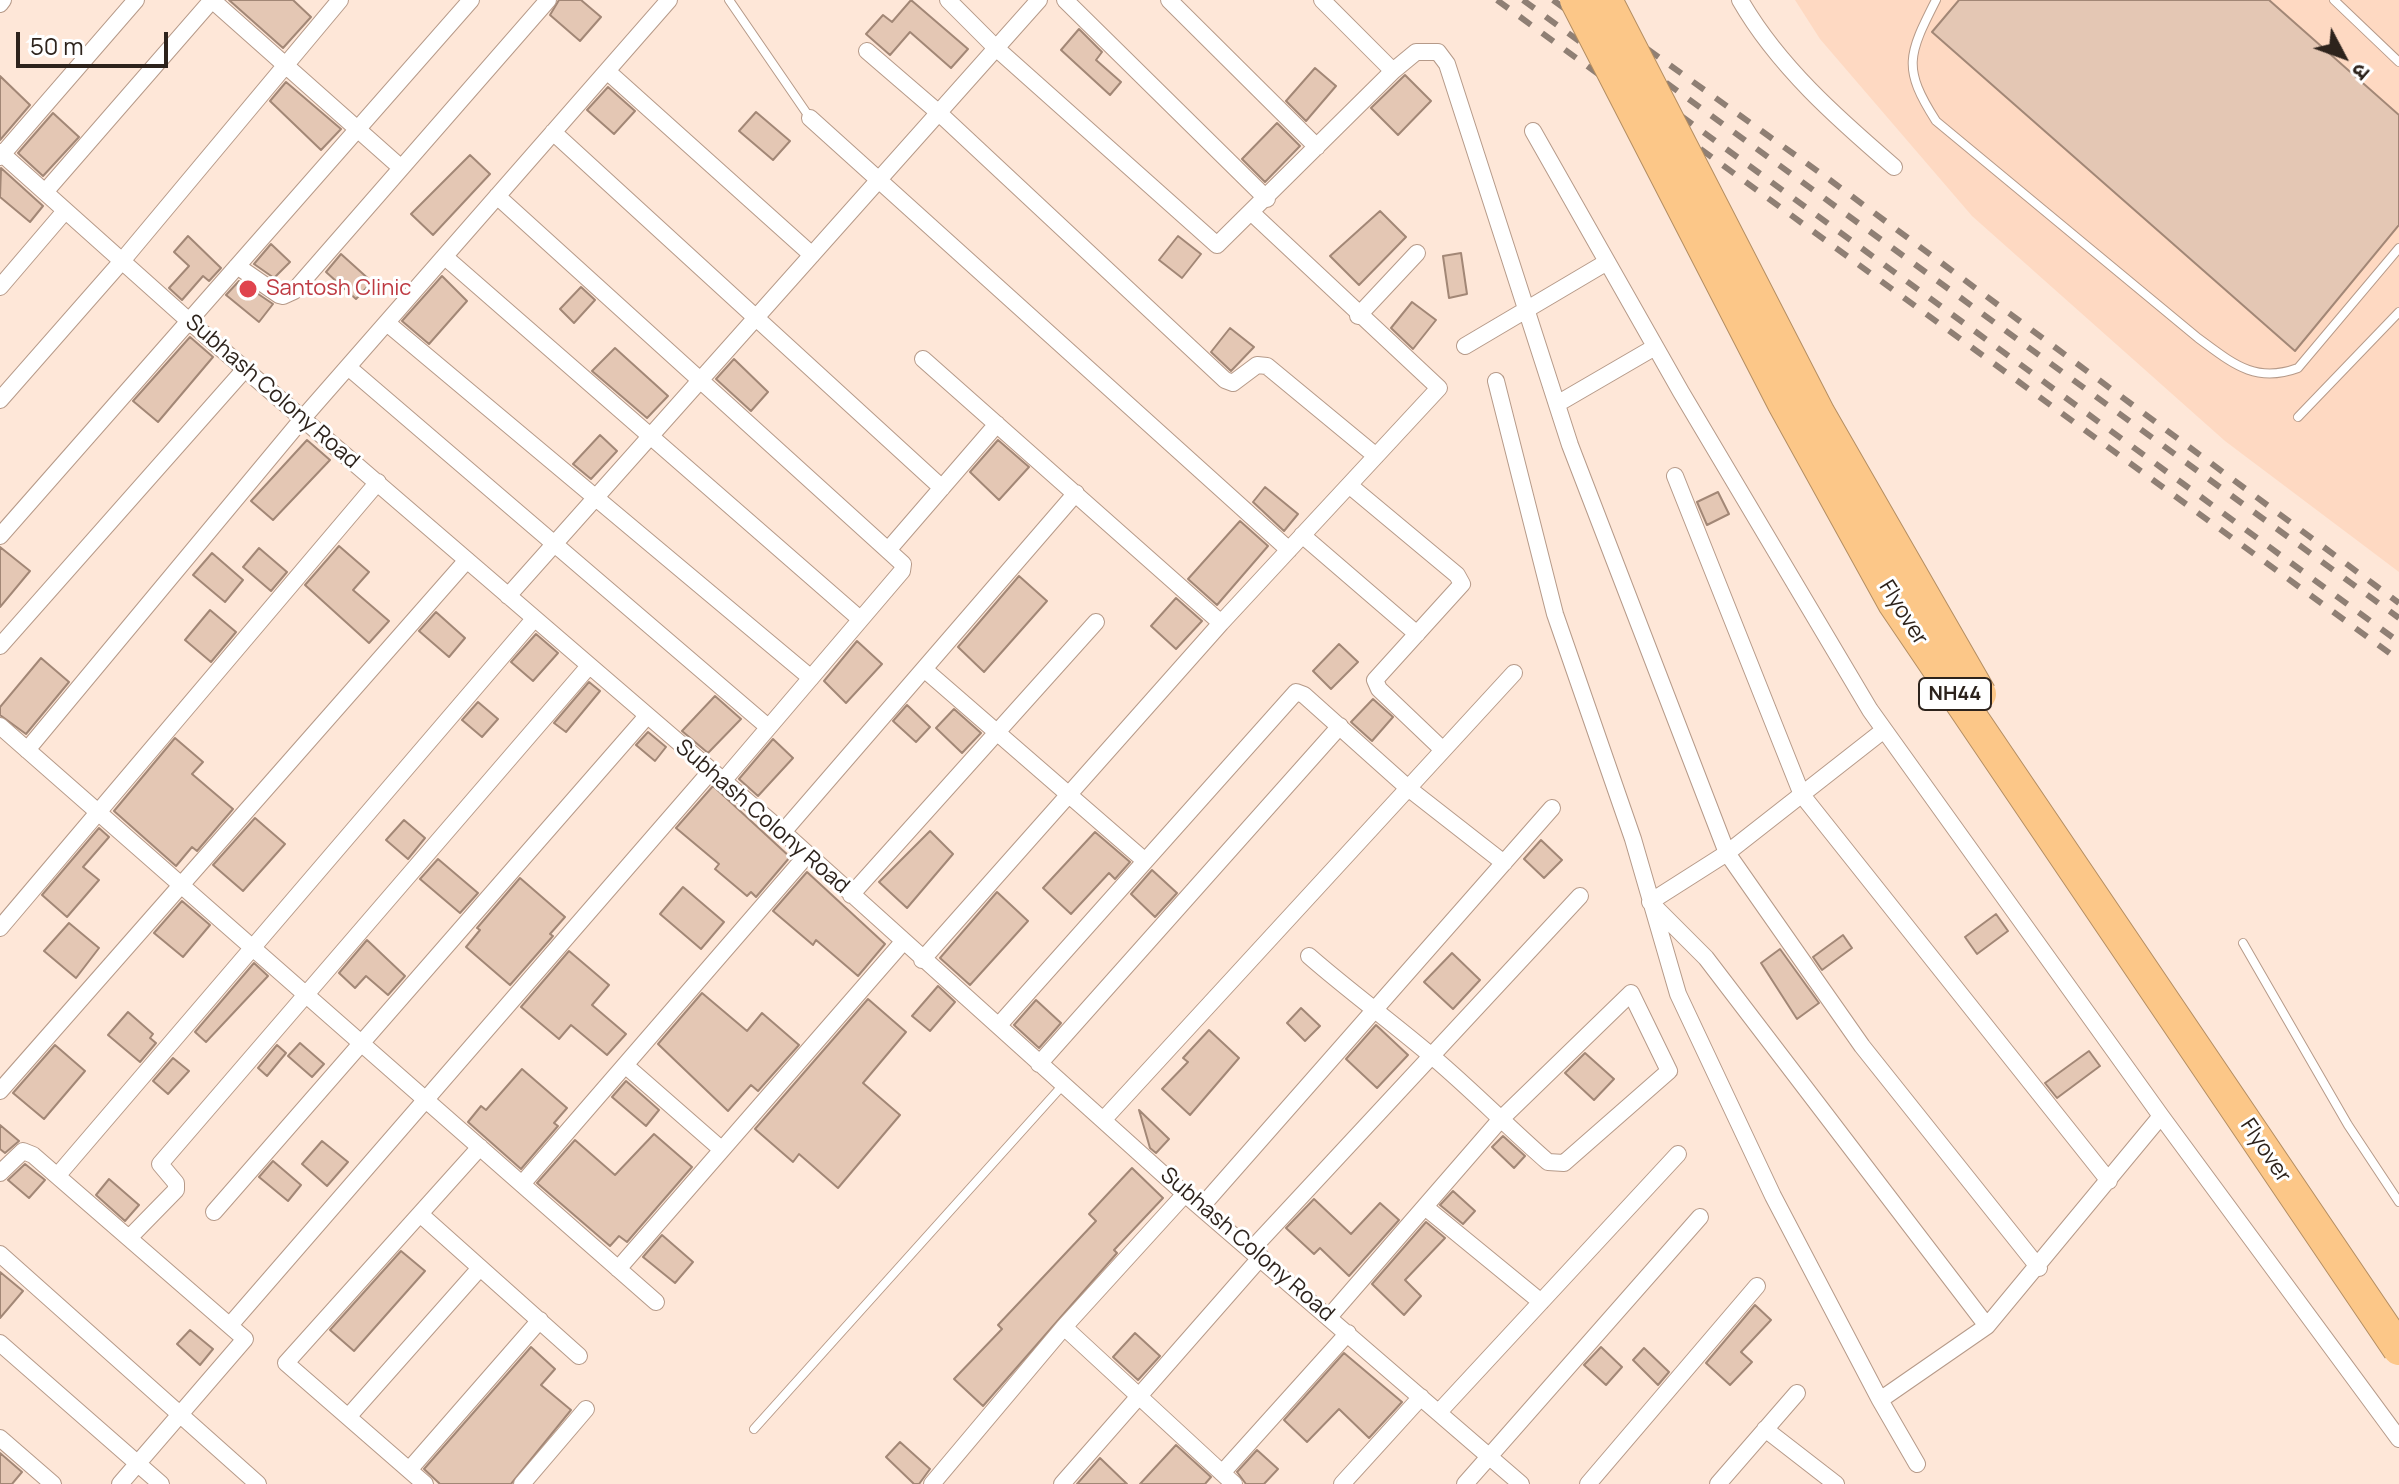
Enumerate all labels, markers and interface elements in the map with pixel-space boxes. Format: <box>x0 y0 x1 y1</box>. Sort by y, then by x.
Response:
scale bar <box>20 16 172 66</box>
north arrow <box>2303 16 2383 96</box>
text: 50 m <box>30 29 84 62</box>
text: उ <box>2346 57 2377 86</box>
place label: Santosh Clinic <box>266 276 412 302</box>
marker: Santosh Clinic <box>237 278 259 300</box>
street label: Subhash Colony Road <box>180 309 364 475</box>
street label: Flyover <box>1873 576 1933 650</box>
road number: NH44 <box>1919 678 1991 710</box>
street label: Subhash Colony Road <box>670 734 854 900</box>
street label: Flyover <box>2234 1114 2296 1188</box>
street label: Subhash Colony Road <box>1155 1162 1339 1328</box>

